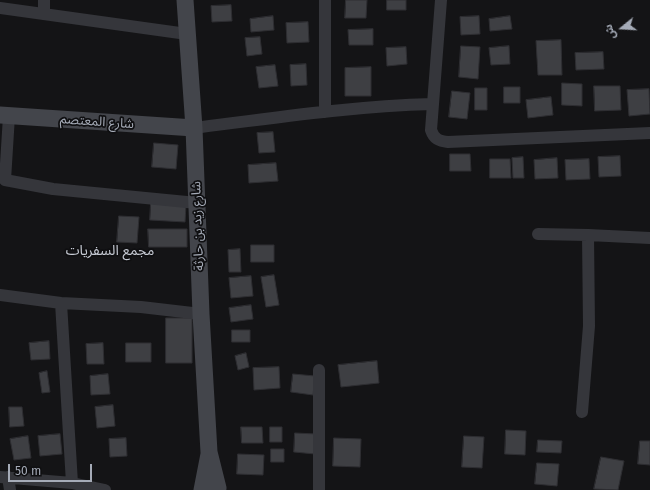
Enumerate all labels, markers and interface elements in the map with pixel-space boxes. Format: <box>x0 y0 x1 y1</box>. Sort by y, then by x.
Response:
north arrow <box>602 8 642 48</box>
text: ش <box>602 23 619 41</box>
street label: شارع المعتصم <box>60 112 134 132</box>
street label: شارع زيد بن حارثة <box>189 181 207 271</box>
district label: مجمع السفريات <box>66 243 154 259</box>
scale bar <box>10 456 94 482</box>
text: 50 m <box>15 464 41 478</box>

